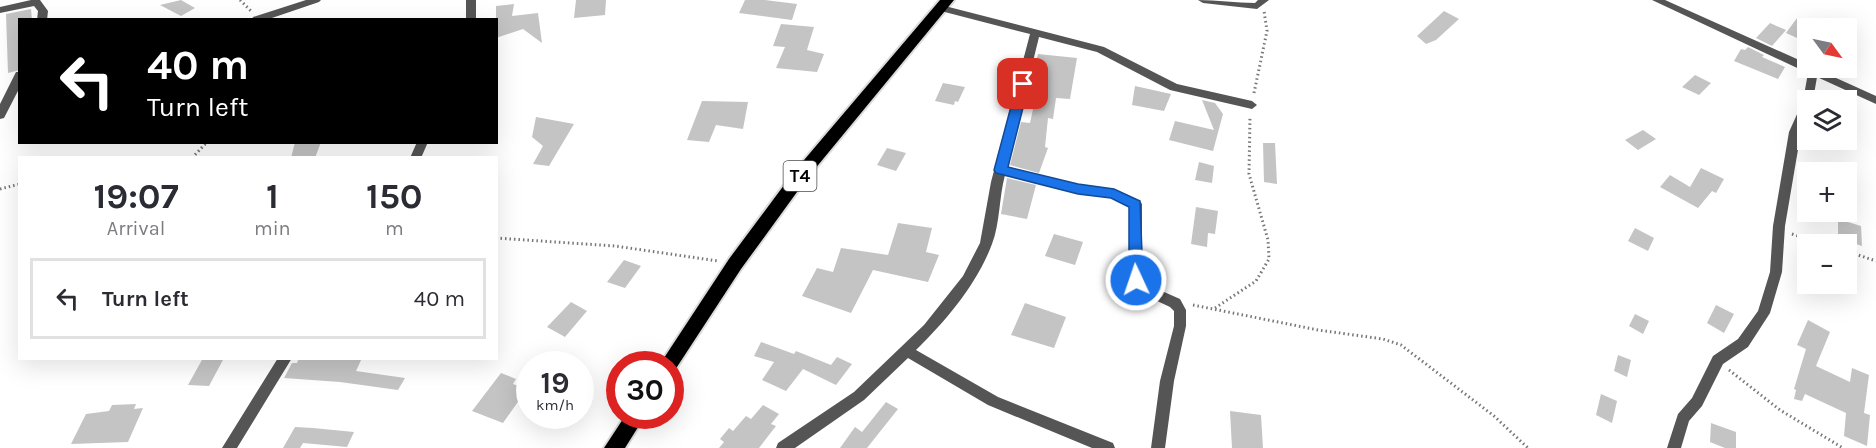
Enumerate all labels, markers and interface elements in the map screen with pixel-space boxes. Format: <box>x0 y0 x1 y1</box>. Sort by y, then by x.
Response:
north arrow <box>1797 18 1857 78</box>
map controls <box>1797 18 1857 294</box>
text: 40 m <box>147 40 249 90</box>
icon: left <box>48 42 126 120</box>
pin <box>997 58 1048 109</box>
icon: arrive <box>1006 67 1039 100</box>
button: layers <box>1797 90 1857 150</box>
text: Turn left <box>147 91 248 123</box>
road number: T4 <box>784 161 816 191</box>
button: + <box>1797 162 1857 222</box>
text: 19:07 <box>93 175 179 217</box>
text: 1 <box>266 175 279 217</box>
text: 150 <box>366 175 423 217</box>
text: Arrival <box>107 217 165 240</box>
text: min <box>254 217 291 240</box>
text: m <box>385 217 404 240</box>
button: − <box>1797 234 1857 294</box>
position arrow <box>1104 248 1168 312</box>
icon: left <box>51 282 84 315</box>
text: Turn left <box>102 286 189 312</box>
text: 40 m <box>414 286 465 312</box>
speed limit sign: 30 <box>606 351 684 429</box>
text: 19 <box>540 365 569 401</box>
text: km/h <box>536 396 574 414</box>

